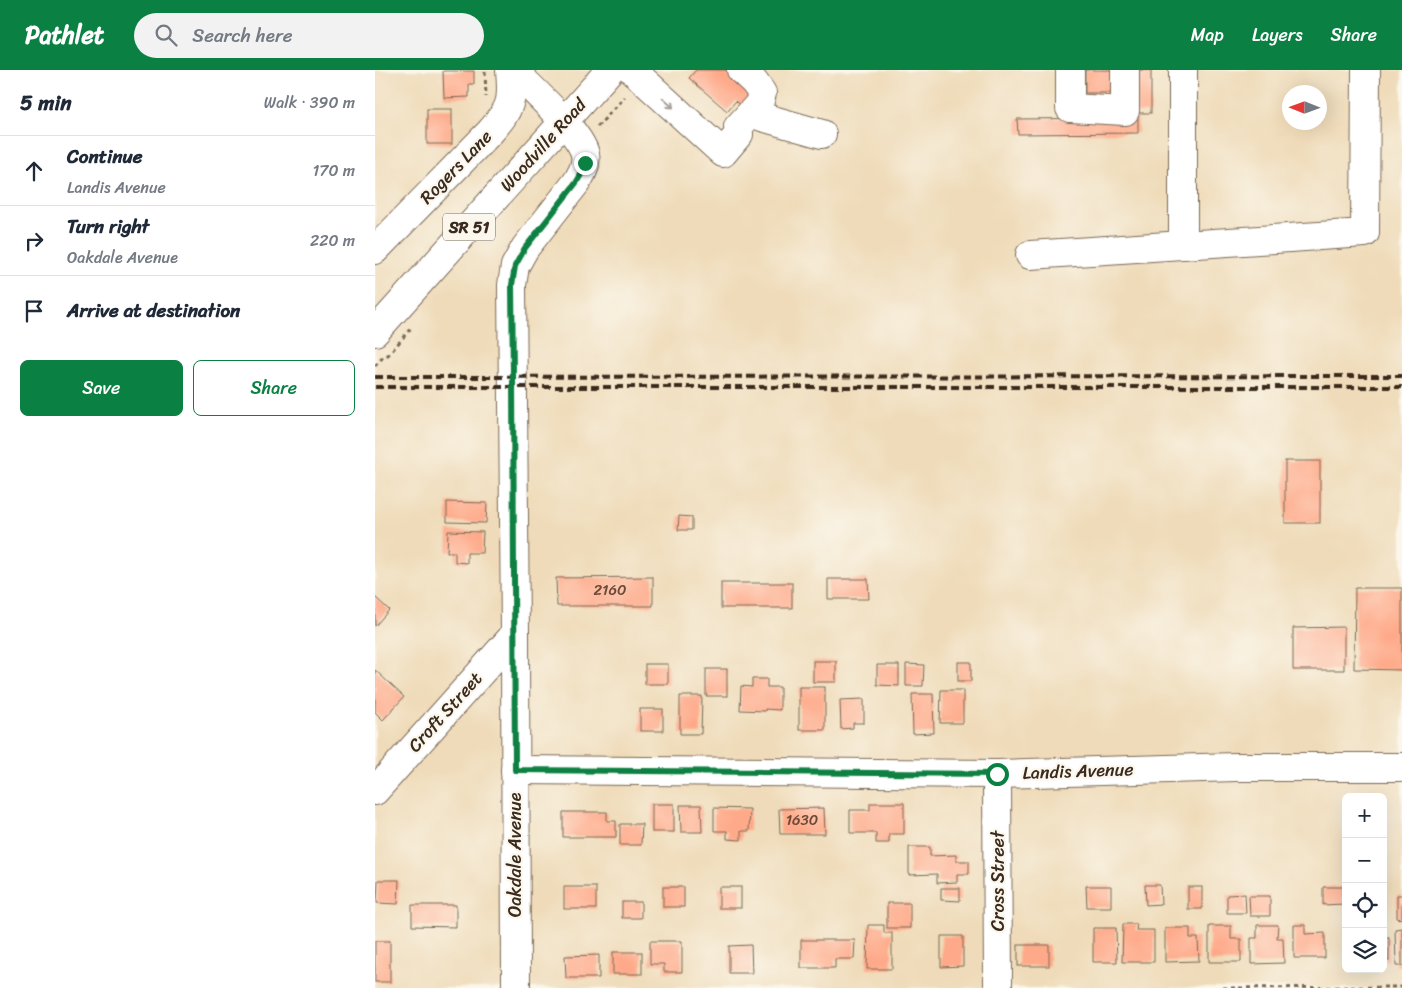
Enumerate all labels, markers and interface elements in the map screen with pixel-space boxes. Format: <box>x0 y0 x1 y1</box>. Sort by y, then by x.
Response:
search box <box>134 13 484 58</box>
text: Pathlet <box>25 14 104 56</box>
text: Search here <box>192 19 292 52</box>
text: Map <box>1191 19 1224 51</box>
text: Layers <box>1252 19 1303 51</box>
text: Share <box>1331 19 1377 51</box>
icon: search <box>152 21 180 49</box>
text: 5 min <box>20 84 72 122</box>
north arrow <box>1282 85 1327 130</box>
text: Walk · 390 m <box>264 88 355 117</box>
street label: Woodville Road <box>492 89 595 199</box>
one-way arrow <box>662 97 675 109</box>
street label: Rogers Lane <box>412 122 500 212</box>
text: Continue <box>67 140 143 173</box>
route end <box>574 152 597 175</box>
text: 170 m <box>312 156 355 185</box>
icon: ahead <box>20 157 48 185</box>
text: Landis Avenue <box>67 173 166 202</box>
text: Turn right <box>67 210 149 243</box>
road number: SR 51 <box>443 214 495 240</box>
text: 220 m <box>310 226 355 255</box>
icon: right <box>20 227 48 255</box>
text: Oakdale Avenue <box>67 243 178 272</box>
text: Arrive at destination <box>67 294 240 327</box>
icon: arrive <box>20 297 48 325</box>
button: Save <box>20 360 183 416</box>
button: Share <box>193 360 355 416</box>
house number: 2160 <box>593 577 627 603</box>
street label: Croft Street <box>400 664 490 760</box>
street label: Landis Avenue <box>1022 753 1134 789</box>
route start <box>986 763 1009 786</box>
street label: Oakdale Avenue <box>499 792 531 917</box>
map controls <box>1342 793 1387 973</box>
button: + <box>1342 793 1387 838</box>
house number: 1630 <box>786 807 818 833</box>
street label: Cross Street <box>982 830 1014 931</box>
button: − <box>1342 838 1387 883</box>
button: locate <box>1342 883 1387 928</box>
button: layers <box>1342 928 1387 973</box>

